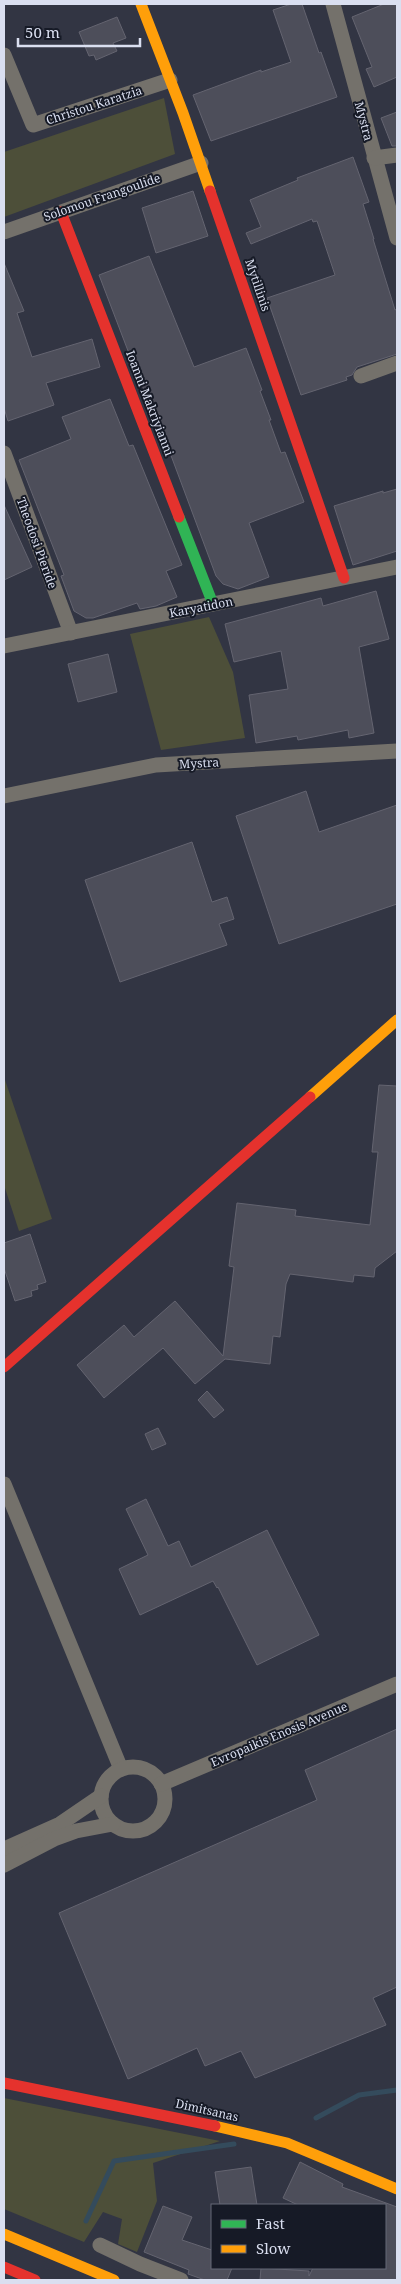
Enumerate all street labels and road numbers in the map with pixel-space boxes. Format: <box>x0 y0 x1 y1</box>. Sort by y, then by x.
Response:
street label: Christou Karatzia <box>44 81 144 129</box>
street label: Mystra <box>351 100 377 143</box>
street label: Solomou Frangoulide <box>41 169 163 225</box>
street label: Mytillinis <box>241 257 275 313</box>
street label: Ioanni Makriyianni <box>122 348 178 458</box>
street label: Theodosi Pieride <box>13 495 61 591</box>
street label: Karyatidon <box>168 592 234 621</box>
street label: Mystra <box>179 753 220 773</box>
street label: Evropaikis Enosis Avenue <box>208 1697 350 1771</box>
street label: Dimitsanas <box>174 2095 240 2125</box>

